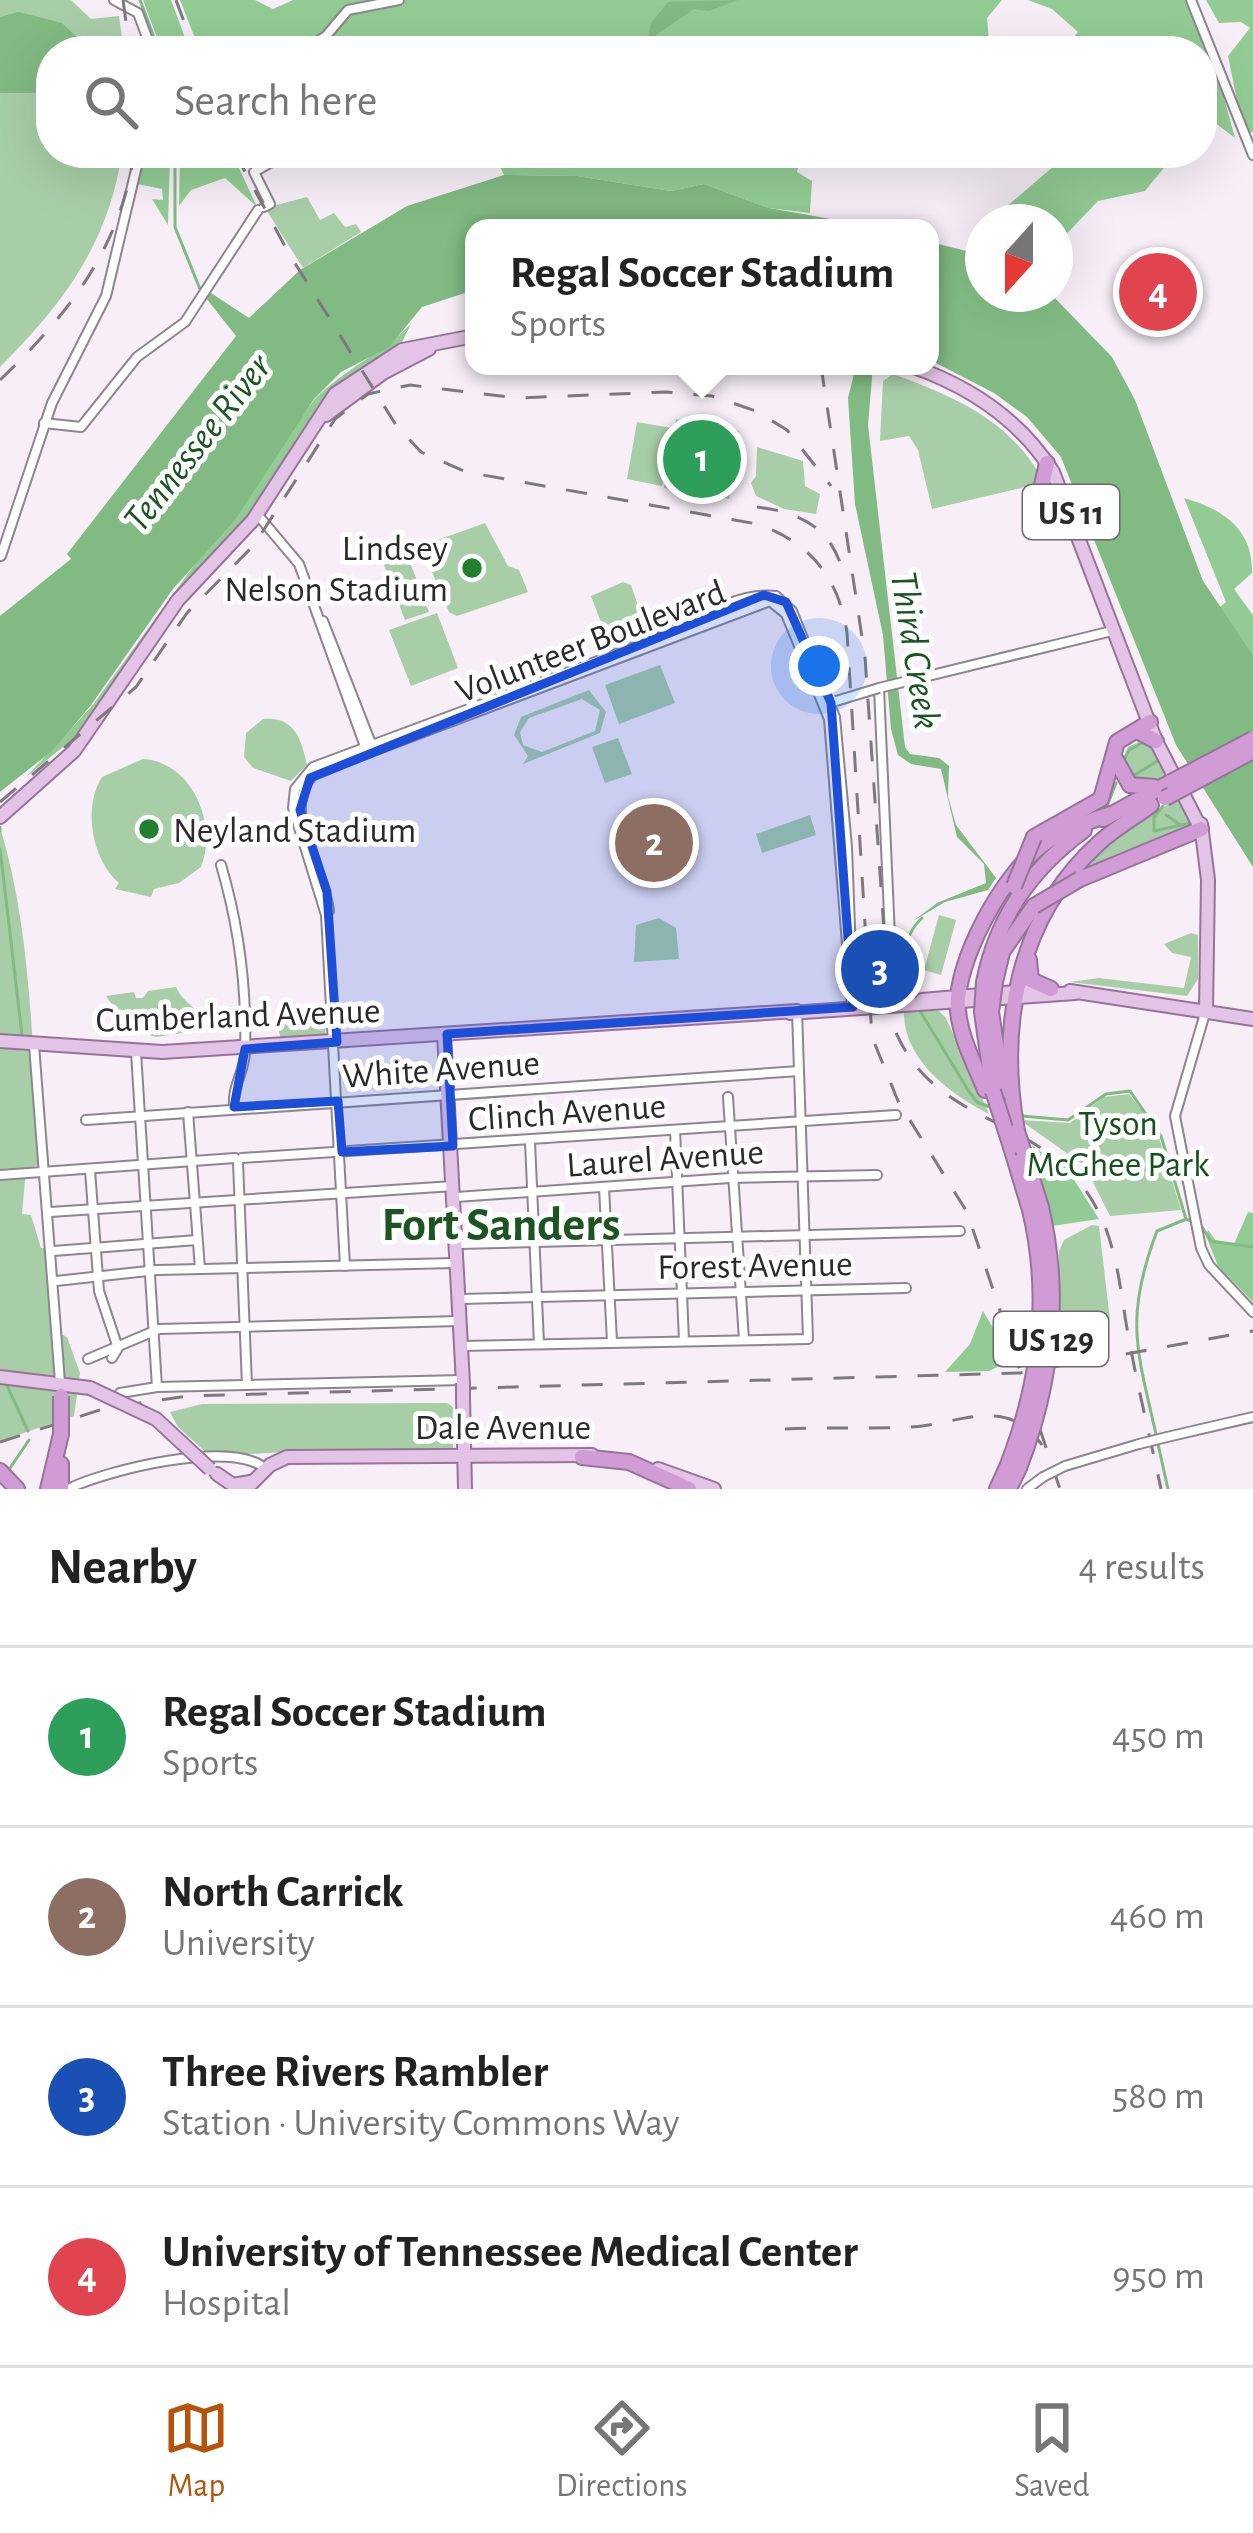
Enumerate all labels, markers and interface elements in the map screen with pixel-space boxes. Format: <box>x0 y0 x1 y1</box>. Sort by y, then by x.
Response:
search box <box>36 36 1217 168</box>
icon: search <box>78 69 144 135</box>
text: Search here <box>174 79 377 124</box>
north arrow <box>965 204 1073 312</box>
popup <box>465 219 939 375</box>
pin: 4 <box>1119 247 1197 337</box>
text: Regal Soccer Stadium <box>510 251 894 296</box>
text: Sports <box>510 305 606 344</box>
water label: Tennessee River <box>117 346 280 540</box>
pin: 1 <box>663 414 741 504</box>
road number: US 11 <box>1023 485 1119 539</box>
place label: Lindsey Nelson Stadium <box>224 531 448 608</box>
marker: Lindsey Nelson Stadium <box>459 555 485 581</box>
water label: Third Creek <box>883 569 946 732</box>
street label: Volunteer Boulevard <box>451 574 730 710</box>
your location <box>789 636 849 696</box>
pin: 2 <box>615 798 693 888</box>
place label: Neyland Stadium <box>173 813 416 849</box>
marker: Neyland Stadium <box>136 816 162 842</box>
pin: 3 <box>841 924 919 1014</box>
street label: Cumberland Avenue <box>95 993 381 1039</box>
street label: White Avenue <box>341 1045 541 1095</box>
street label: Clinch Avenue <box>467 1088 667 1138</box>
park label: Tyson McGhee Park <box>1027 1106 1210 1183</box>
street label: Laurel Avenue <box>565 1134 765 1184</box>
district label: Fort Sanders <box>382 1202 620 1250</box>
street label: Forest Avenue <box>657 1246 853 1286</box>
road number: US 129 <box>994 1312 1108 1366</box>
street label: Dale Avenue <box>415 1410 591 1446</box>
text: Nearby <box>48 1542 197 1593</box>
text: 4 results <box>1078 1548 1205 1587</box>
text: Regal Soccer Stadium <box>162 1690 547 1735</box>
text: 1 <box>80 1717 94 1756</box>
text: 450 m <box>1112 1717 1205 1756</box>
text: Sports <box>162 1744 259 1783</box>
text: North Carrick <box>162 1870 403 1915</box>
text: 2 <box>78 1897 96 1936</box>
text: 460 m <box>1110 1897 1205 1936</box>
text: University <box>162 1924 315 1963</box>
text: Three Rivers Rambler <box>162 2050 548 2095</box>
text: 3 <box>79 2077 95 2116</box>
text: 580 m <box>1112 2077 1205 2116</box>
text: Station · University Commons Way <box>162 2104 679 2143</box>
text: University of Tennessee Medical Center <box>162 2230 858 2275</box>
text: 4 <box>77 2257 97 2296</box>
text: 950 m <box>1112 2257 1205 2296</box>
text: Hospital <box>162 2284 291 2323</box>
tab: Map <box>163 2395 229 2507</box>
tab: Directions <box>556 2395 687 2507</box>
tab: Saved <box>1014 2395 1090 2507</box>

